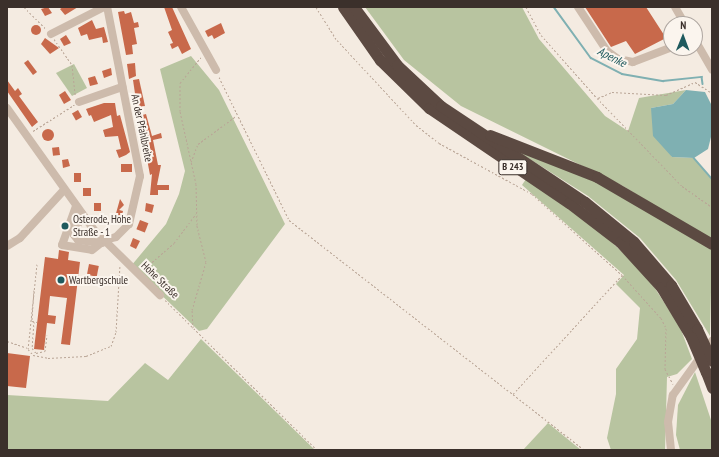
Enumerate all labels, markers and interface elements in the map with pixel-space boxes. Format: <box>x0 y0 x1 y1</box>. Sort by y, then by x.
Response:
north arrow <box>663 16 703 56</box>
text: N <box>680 18 686 32</box>
water label: Apenke <box>595 44 629 70</box>
street label: An der Pfahlbreite <box>128 93 156 163</box>
road number: B 243 <box>498 159 528 175</box>
place label: Osterode, Hohe Straße - 1 <box>73 213 132 239</box>
marker: Osterode, Hohe Straße - 1 <box>60 221 70 231</box>
street label: Hohe Straße <box>138 259 182 301</box>
place label: Wartbergschule <box>69 273 128 287</box>
marker: Wartbergschule <box>56 275 66 285</box>

